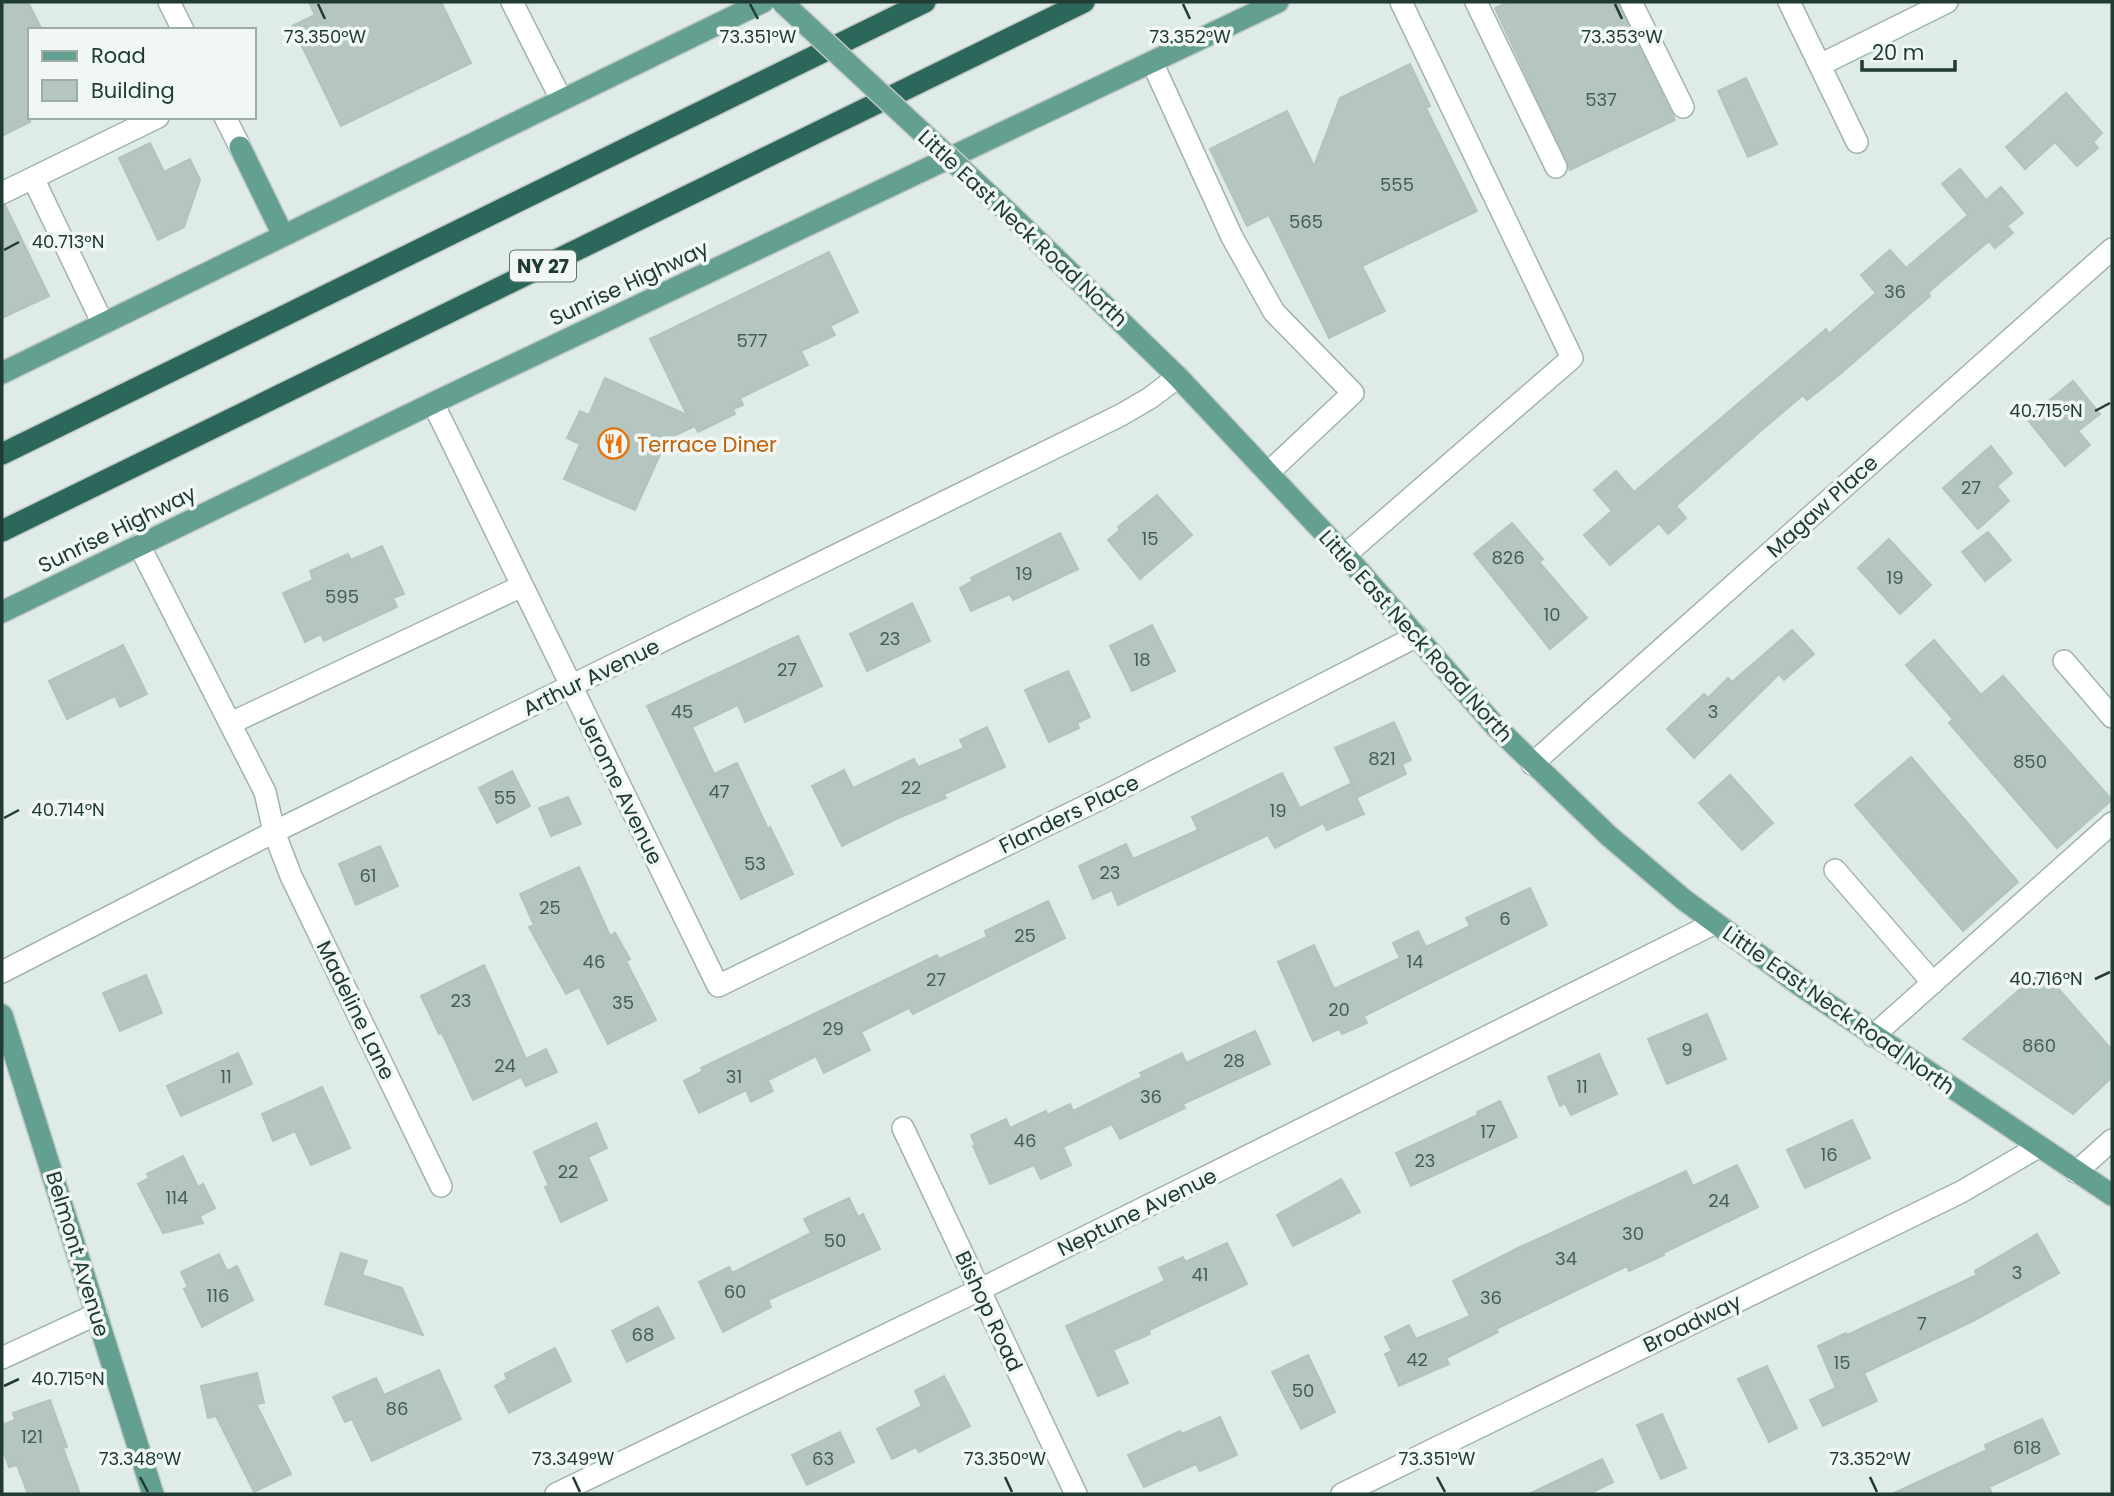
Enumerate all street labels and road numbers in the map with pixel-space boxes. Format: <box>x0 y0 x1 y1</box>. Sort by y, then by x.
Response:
street label: Little East Neck Road North <box>912 123 1134 333</box>
street label: Sunrise Highway <box>545 233 713 333</box>
road number: NY 27 <box>510 250 576 282</box>
street label: Magaw Place <box>1760 448 1884 564</box>
street label: Sunrise Highway <box>33 478 201 580</box>
street label: Little East Neck Road North <box>1313 523 1519 749</box>
street label: Arthur Avenue <box>518 631 664 723</box>
street label: Jerome Avenue <box>572 709 670 869</box>
street label: Flanders Place <box>994 768 1144 860</box>
street label: Little East Neck Road North <box>1717 919 1961 1101</box>
street label: Madeline Lane <box>310 936 402 1084</box>
street label: Neptune Avenue <box>1052 1161 1222 1263</box>
street label: Belmont Avenue <box>39 1168 117 1340</box>
street label: Bishop Road <box>948 1246 1030 1376</box>
street label: Broadway <box>1638 1287 1746 1359</box>

